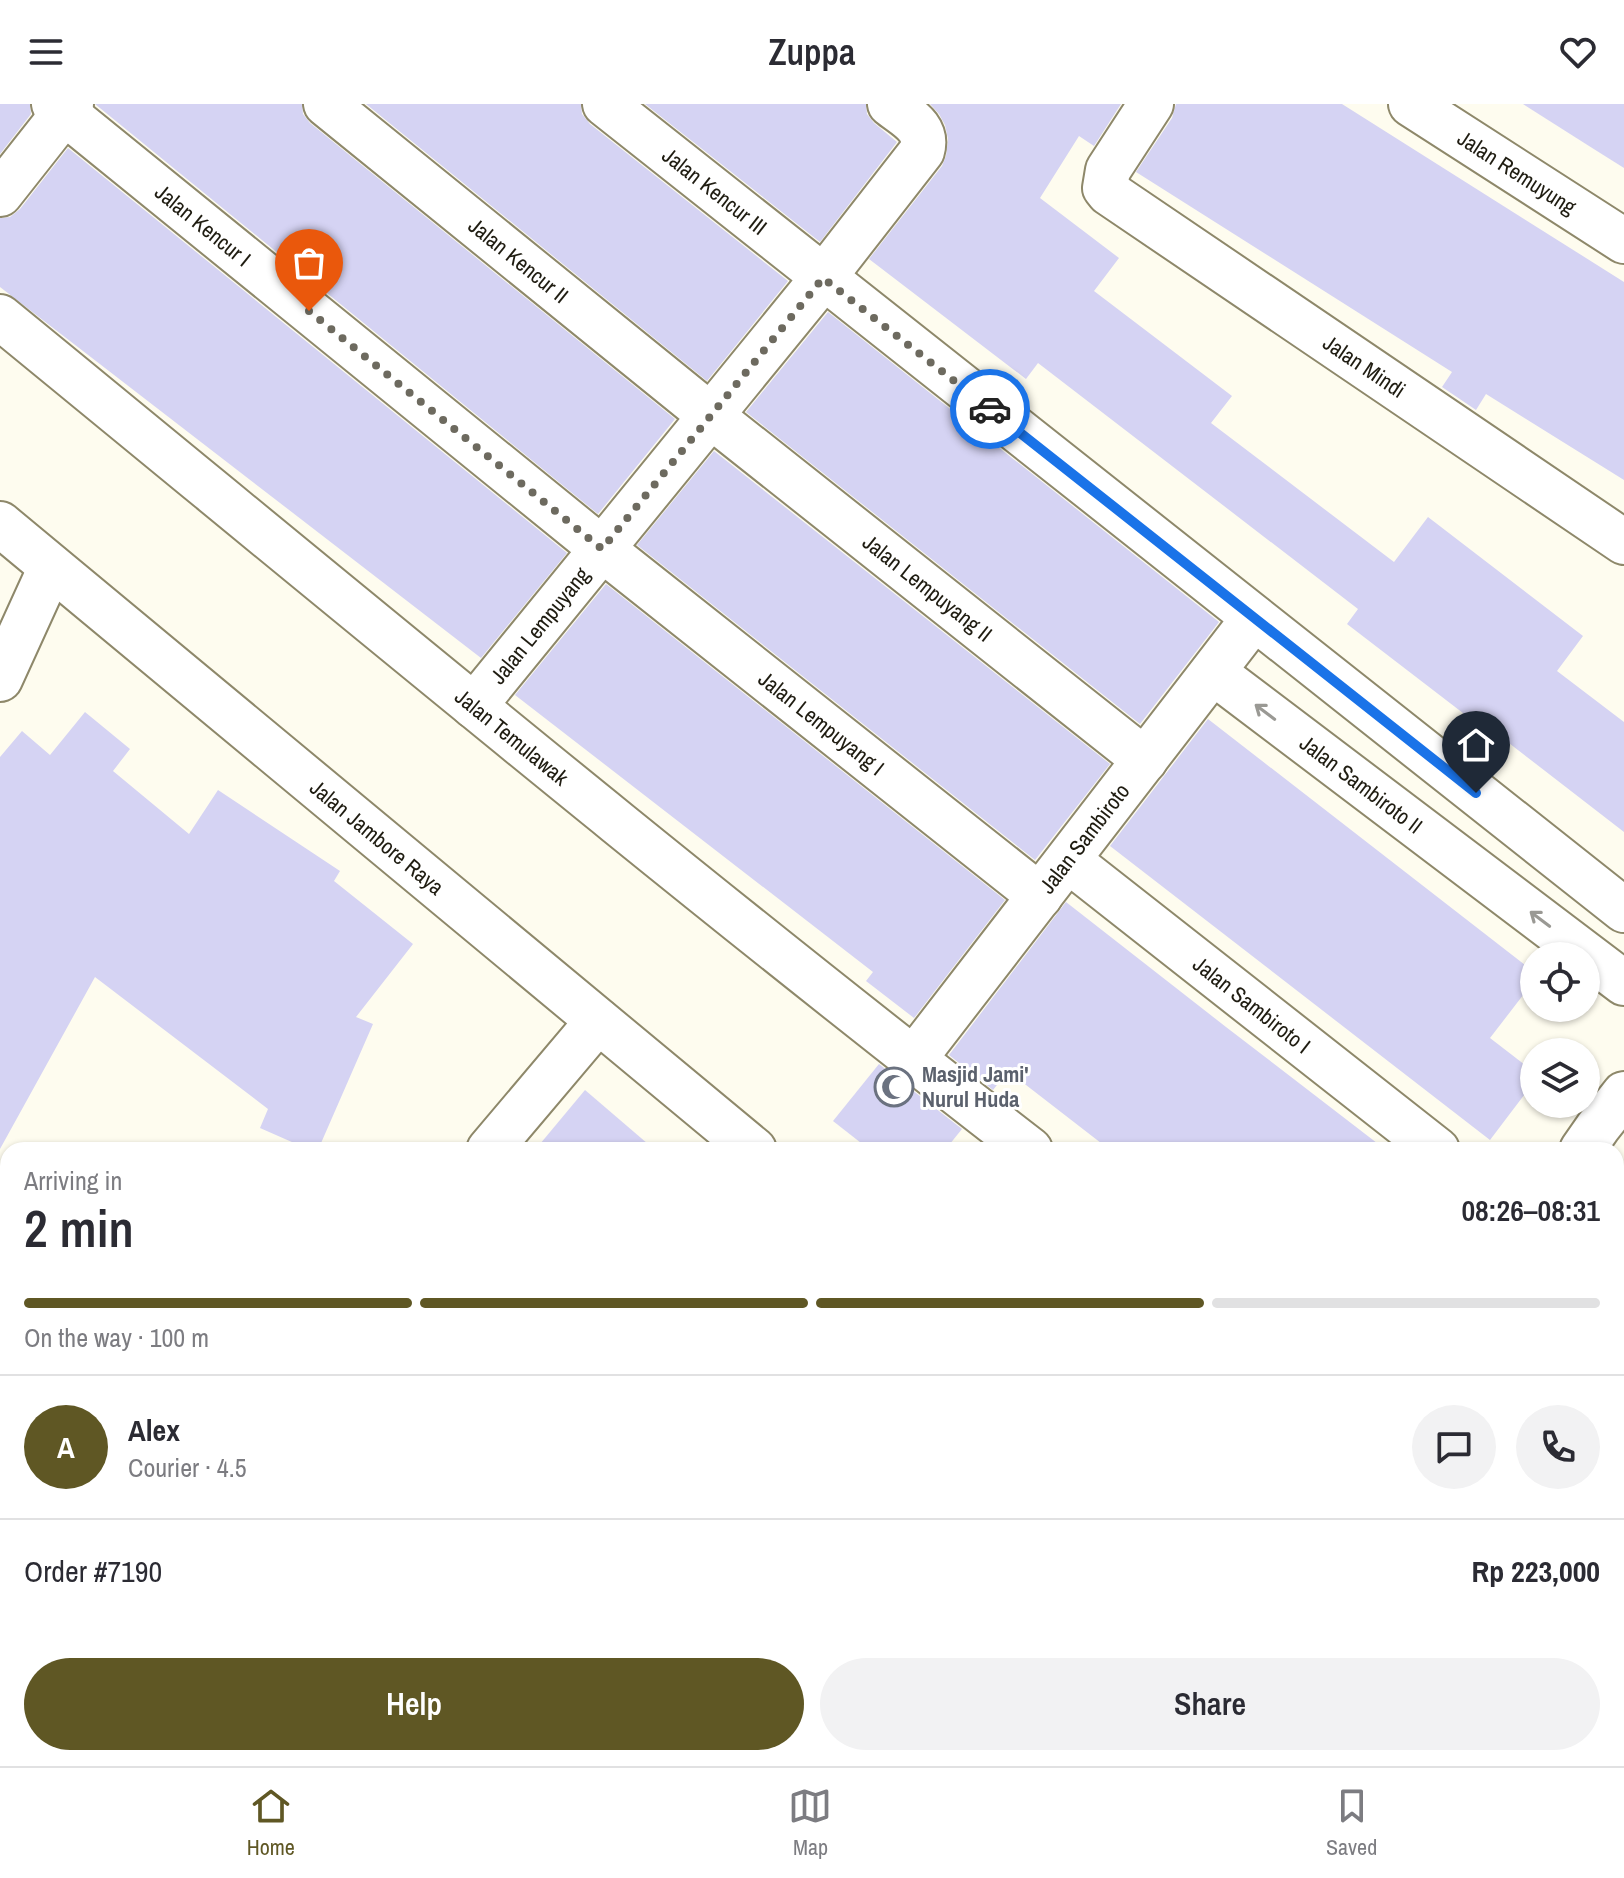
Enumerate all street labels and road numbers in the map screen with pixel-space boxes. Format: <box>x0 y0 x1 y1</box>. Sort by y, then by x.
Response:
street label: Jalan Remuyung <box>1452 123 1582 221</box>
street label: Jalan Kencur III <box>656 140 773 242</box>
street label: Jalan Kencur I <box>149 177 257 273</box>
street label: Jalan Kencur II <box>462 211 575 310</box>
street label: Jalan Mindi <box>1317 327 1412 405</box>
street label: Jalan Lempuyang II <box>857 527 999 648</box>
street label: Jalan Lempuyang <box>483 561 596 690</box>
street label: Jalan Lempuyang I <box>752 664 891 782</box>
street label: Jalan Temulawak <box>449 682 576 793</box>
street label: Jalan Sambiroto II <box>1294 728 1429 840</box>
street label: Jalan Jambore Raya <box>304 773 450 901</box>
street label: Jalan Sambiroto <box>1032 777 1136 900</box>
street label: Jalan Sambiroto I <box>1187 949 1317 1060</box>

